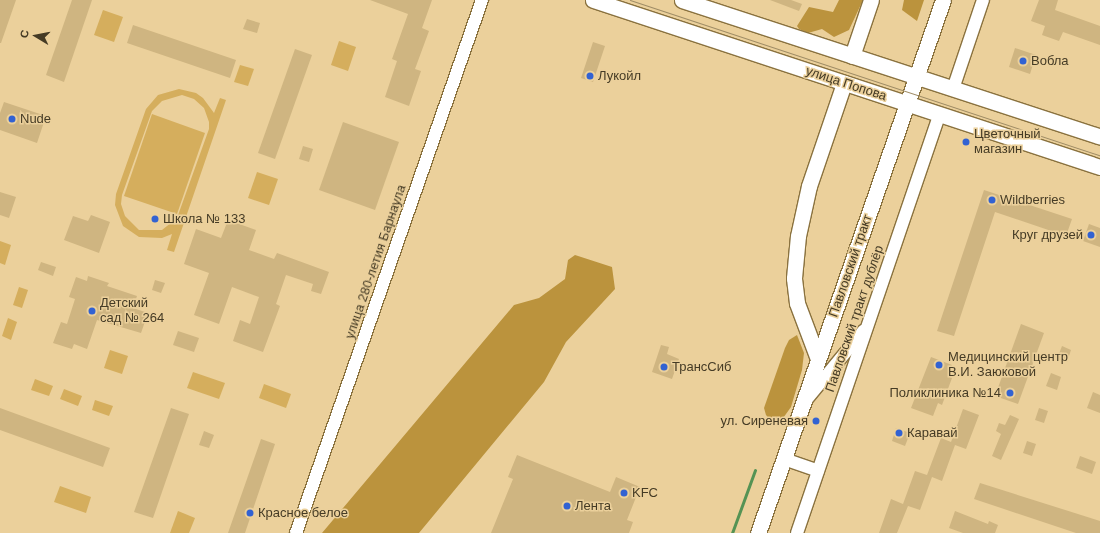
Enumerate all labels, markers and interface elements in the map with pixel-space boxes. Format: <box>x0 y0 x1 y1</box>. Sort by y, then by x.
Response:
north arrow <box>16 16 56 56</box>
text: С <box>18 29 31 39</box>
place label: Вобла <box>1031 53 1069 69</box>
marker: Вобла <box>1018 56 1028 66</box>
street label: улица Попова <box>804 64 888 104</box>
place label: Лукойл <box>598 68 641 84</box>
marker: Лукойл <box>585 71 595 81</box>
place label: Nude <box>20 111 51 127</box>
marker: Nude <box>7 114 17 124</box>
place label: Цветочный магазин <box>974 127 1040 158</box>
marker: Цветочный магазин <box>961 137 971 147</box>
street label: улица 280-летия Барнаула <box>342 183 410 341</box>
place label: Wildberries <box>1000 192 1065 208</box>
marker: Wildberries <box>987 195 997 205</box>
place label: Школа № 133 <box>163 211 245 227</box>
street label: Павловский тракт <box>826 213 876 319</box>
marker: Школа № 133 <box>150 214 160 224</box>
place label: Круг друзей <box>1012 227 1083 243</box>
marker: Круг друзей <box>1086 230 1096 240</box>
street label: Павловский тракт дублёр <box>823 244 887 394</box>
place label: Детский сад № 264 <box>100 296 164 327</box>
marker: Детский сад № 264 <box>87 306 97 316</box>
place label: Медицинский центр В.И. Заюковой <box>948 350 1068 381</box>
place label: ТрансСиб <box>672 359 731 375</box>
marker: Медицинский центр В.И. Заюковой <box>933 359 945 371</box>
marker: ТрансСиб <box>659 362 669 372</box>
place label: Поликлиника №14 <box>890 385 1001 401</box>
marker: Поликлиника №14 <box>1004 387 1016 399</box>
place label: ул. Сиреневая <box>720 413 808 429</box>
marker: ул. Сиреневая <box>811 416 821 426</box>
place label: Каравай <box>907 425 958 441</box>
marker: Каравай <box>894 428 904 438</box>
place label: KFC <box>632 485 658 501</box>
marker: KFC <box>619 488 629 498</box>
place label: Лента <box>575 498 611 514</box>
marker: Лента <box>562 501 572 511</box>
place label: Красное белое <box>258 505 348 521</box>
marker: Красное белое <box>245 508 255 518</box>

